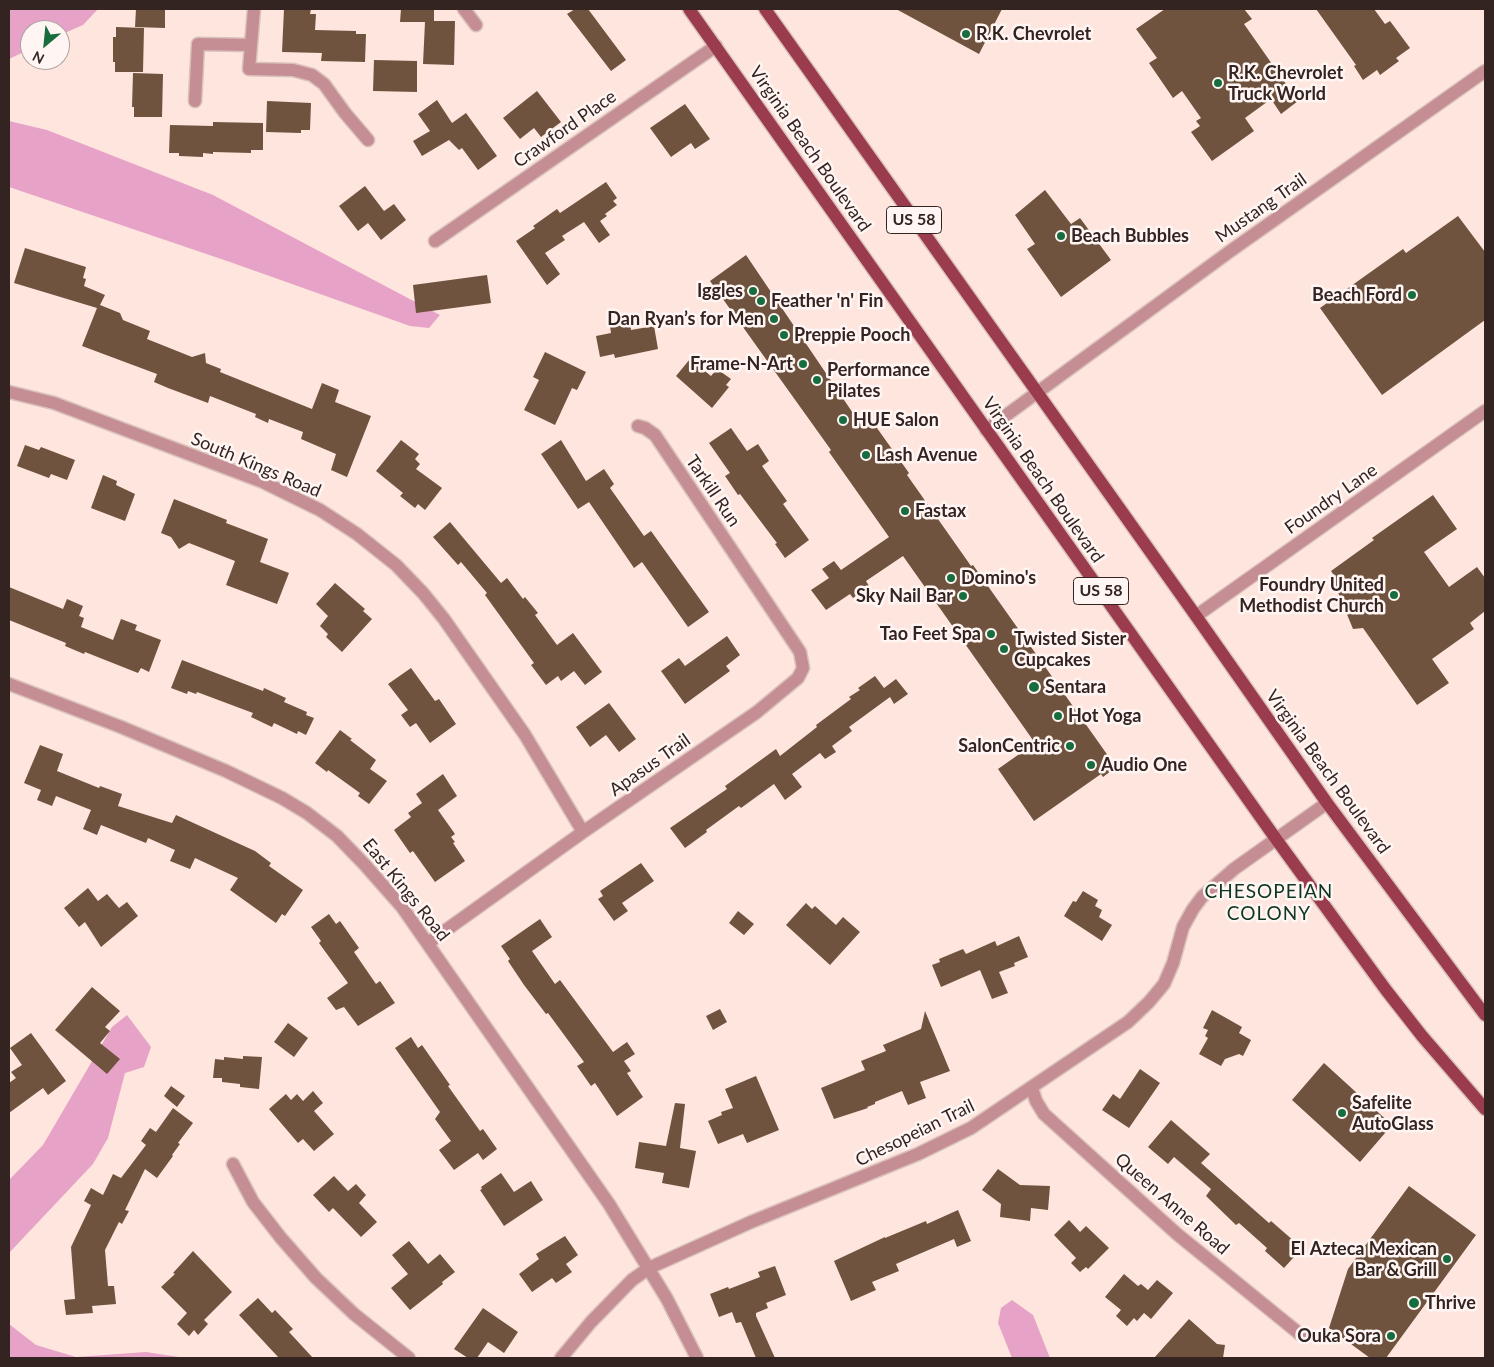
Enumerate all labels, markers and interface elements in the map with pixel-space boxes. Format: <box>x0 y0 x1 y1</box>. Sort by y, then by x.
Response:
north arrow <box>20 20 70 70</box>
place label: R.K. Chevrolet <box>976 23 1091 45</box>
marker: R.K. Chevrolet <box>960 28 972 40</box>
text: N <box>29 48 47 68</box>
street label: Virginia Beach Boulevard <box>745 62 875 236</box>
place label: R.K. Chevrolet Truck World <box>1228 62 1343 104</box>
marker: R.K. Chevrolet Truck World <box>1212 77 1224 89</box>
street label: Crawford Place <box>509 86 621 172</box>
street label: Mustang Trail <box>1211 169 1311 247</box>
road number: US 58 <box>886 206 942 234</box>
place label: Beach Bubbles <box>1071 225 1189 247</box>
marker: Beach Bubbles <box>1055 230 1067 242</box>
place label: Iggles <box>697 280 743 302</box>
place label: Beach Ford <box>1312 284 1402 306</box>
marker: Iggles <box>747 285 759 297</box>
marker: Beach Ford <box>1406 289 1418 301</box>
place label: Feather 'n' Fin <box>771 290 883 312</box>
marker: Feather 'n' Fin <box>755 295 767 307</box>
place label: Dan Ryan’s for Men <box>607 308 764 330</box>
marker: Dan Ryan’s for Men <box>768 313 780 325</box>
place label: Preppie Pooch <box>794 324 910 346</box>
marker: Preppie Pooch <box>778 329 790 341</box>
place label: Frame-N-Art <box>690 353 793 375</box>
marker: Frame-N-Art <box>797 358 809 370</box>
place label: Performance Pilates <box>827 359 930 402</box>
marker: Performance Pilates <box>811 374 823 386</box>
street label: Virginia Beach Boulevard <box>978 393 1108 567</box>
place label: HUE Salon <box>853 409 939 431</box>
marker: HUE Salon <box>837 414 849 426</box>
street label: South Kings Road <box>188 428 324 502</box>
place label: Lash Avenue <box>876 444 977 466</box>
marker: Lash Avenue <box>860 449 872 461</box>
street label: Tarkill Run <box>681 451 745 531</box>
street label: Foundry Lane <box>1281 459 1381 539</box>
place label: Fastax <box>915 500 966 522</box>
marker: Fastax <box>899 505 911 517</box>
place label: Domino's <box>961 567 1036 589</box>
marker: Domino's <box>945 572 957 584</box>
place label: Foundry United Methodist Church <box>1239 574 1384 616</box>
road number: US 58 <box>1074 578 1128 604</box>
place label: Sky Nail Bar <box>856 585 953 607</box>
marker: Foundry United Methodist Church <box>1388 589 1400 601</box>
marker: Sky Nail Bar <box>957 590 969 602</box>
place label: Tao Feet Spa <box>880 623 981 645</box>
marker: Tao Feet Spa <box>985 628 997 640</box>
place label: Twisted Sister Cupcakes <box>1014 628 1126 670</box>
marker: Twisted Sister Cupcakes <box>998 643 1010 655</box>
place label: Sentara <box>1045 676 1106 698</box>
marker: Sentara <box>1027 680 1041 694</box>
street label: Virginia Beach Boulevard <box>1261 686 1395 858</box>
place label: Hot Yoga <box>1068 705 1141 727</box>
marker: Hot Yoga <box>1052 710 1064 722</box>
street label: Apasus Trail <box>605 729 695 801</box>
place label: SalonCentric <box>958 735 1060 757</box>
marker: SalonCentric <box>1064 740 1076 752</box>
place label: Audio One <box>1101 754 1187 776</box>
marker: Audio One <box>1085 759 1097 771</box>
street label: East Kings Road <box>358 834 454 946</box>
district label: CHESOPEIAN COLONY <box>1203 881 1335 925</box>
place label: Safelite AutoGlass <box>1352 1092 1434 1134</box>
street label: Chesopeian Trail <box>852 1095 978 1171</box>
marker: Safelite AutoGlass <box>1336 1107 1348 1119</box>
street label: Queen Anne Road <box>1110 1149 1234 1259</box>
place label: El Azteca Mexican Bar & Grill <box>1291 1238 1437 1280</box>
marker: El Azteca Mexican Bar & Grill <box>1441 1253 1453 1265</box>
place label: Thrive <box>1425 1292 1476 1314</box>
marker: Thrive <box>1407 1296 1421 1310</box>
place label: Ouka Sora <box>1297 1325 1381 1347</box>
marker: Ouka Sora <box>1385 1330 1397 1342</box>

